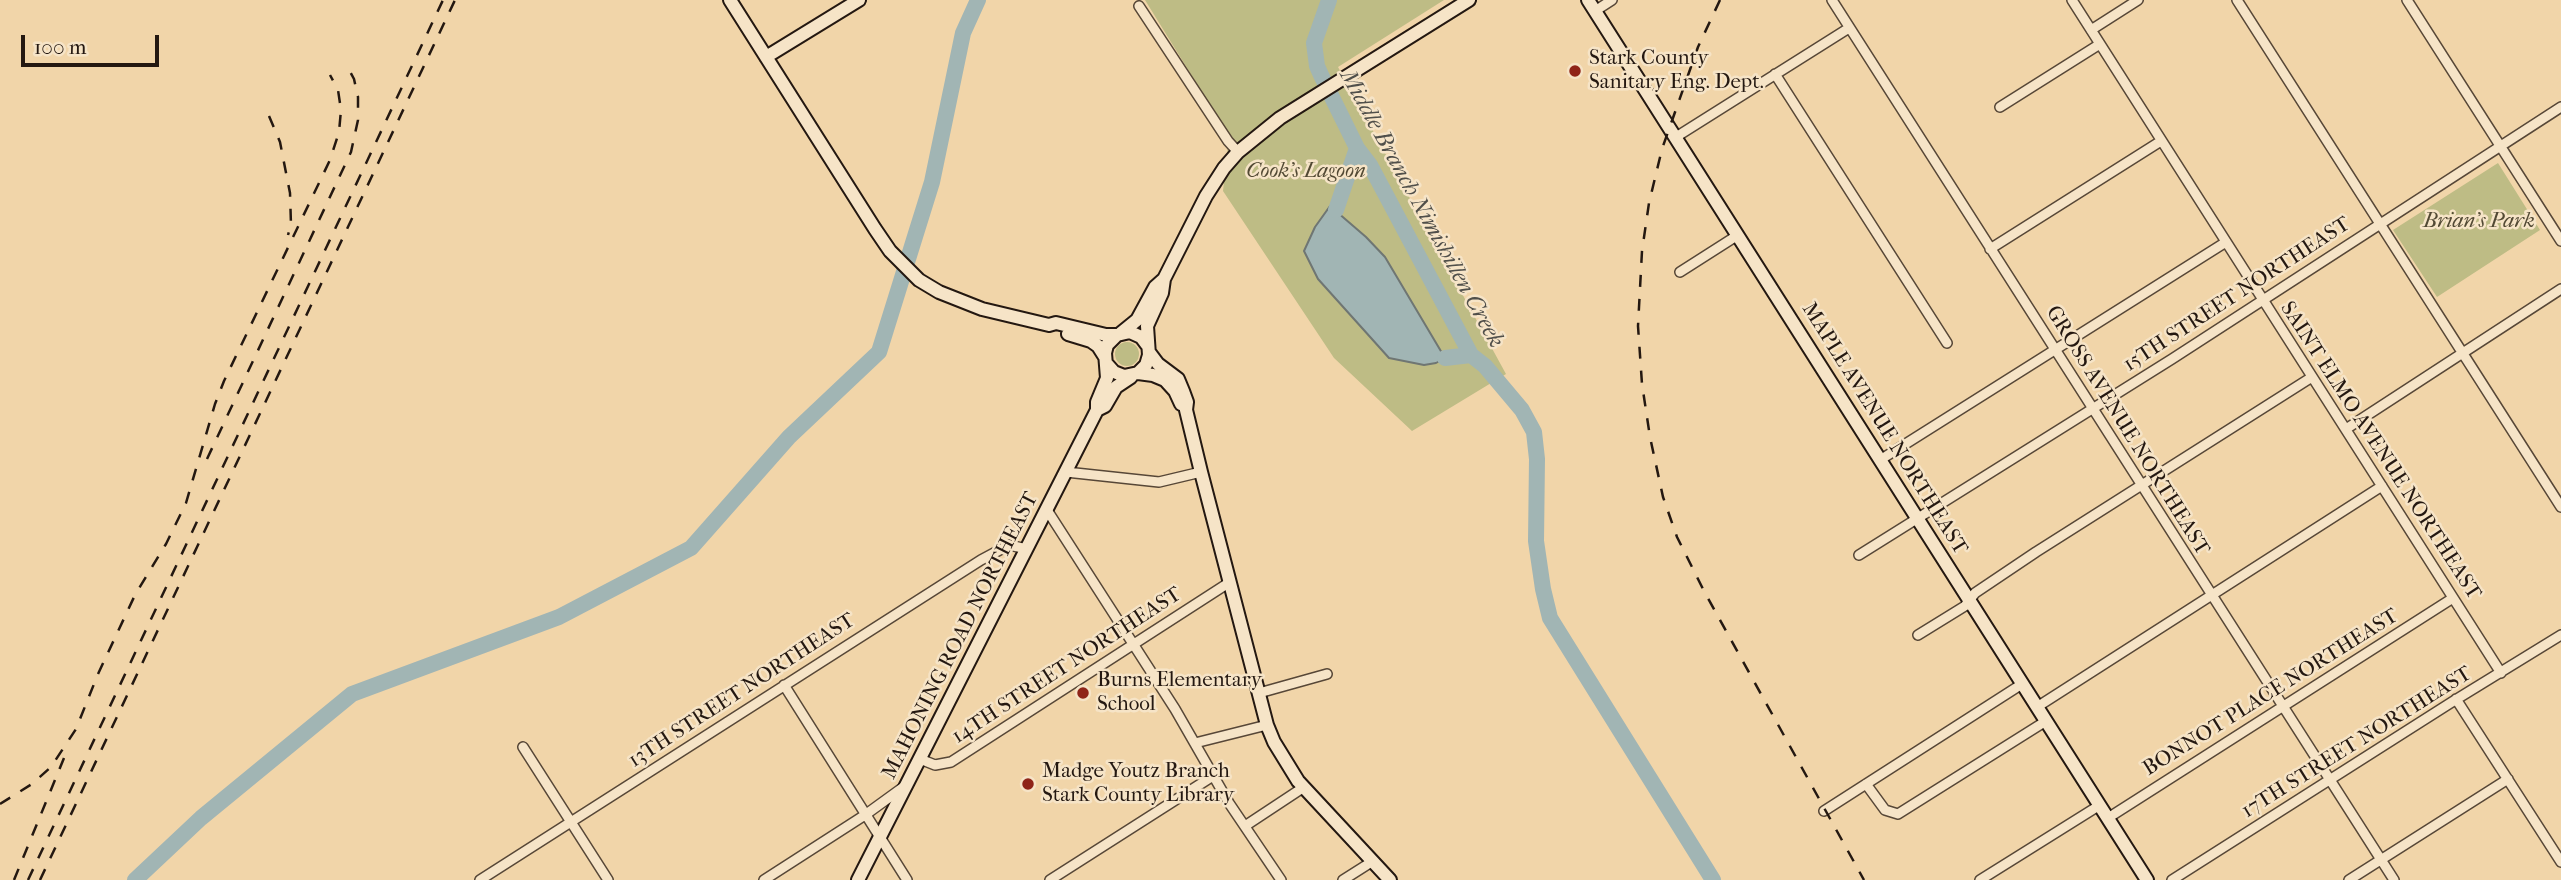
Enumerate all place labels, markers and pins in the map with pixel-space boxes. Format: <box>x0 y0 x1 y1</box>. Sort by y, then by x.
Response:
place label: Stark County Sanitary Eng. Dept. <box>1589 46 1764 96</box>
marker: Stark County Sanitary Eng. Dept. <box>1567 63 1583 79</box>
place label: Burns Elementary School <box>1097 668 1262 718</box>
marker: Burns Elementary School <box>1075 685 1091 701</box>
place label: Madge Youtz Branch Stark County Library <box>1042 759 1234 809</box>
marker: Madge Youtz Branch Stark County Library <box>1020 776 1036 792</box>

